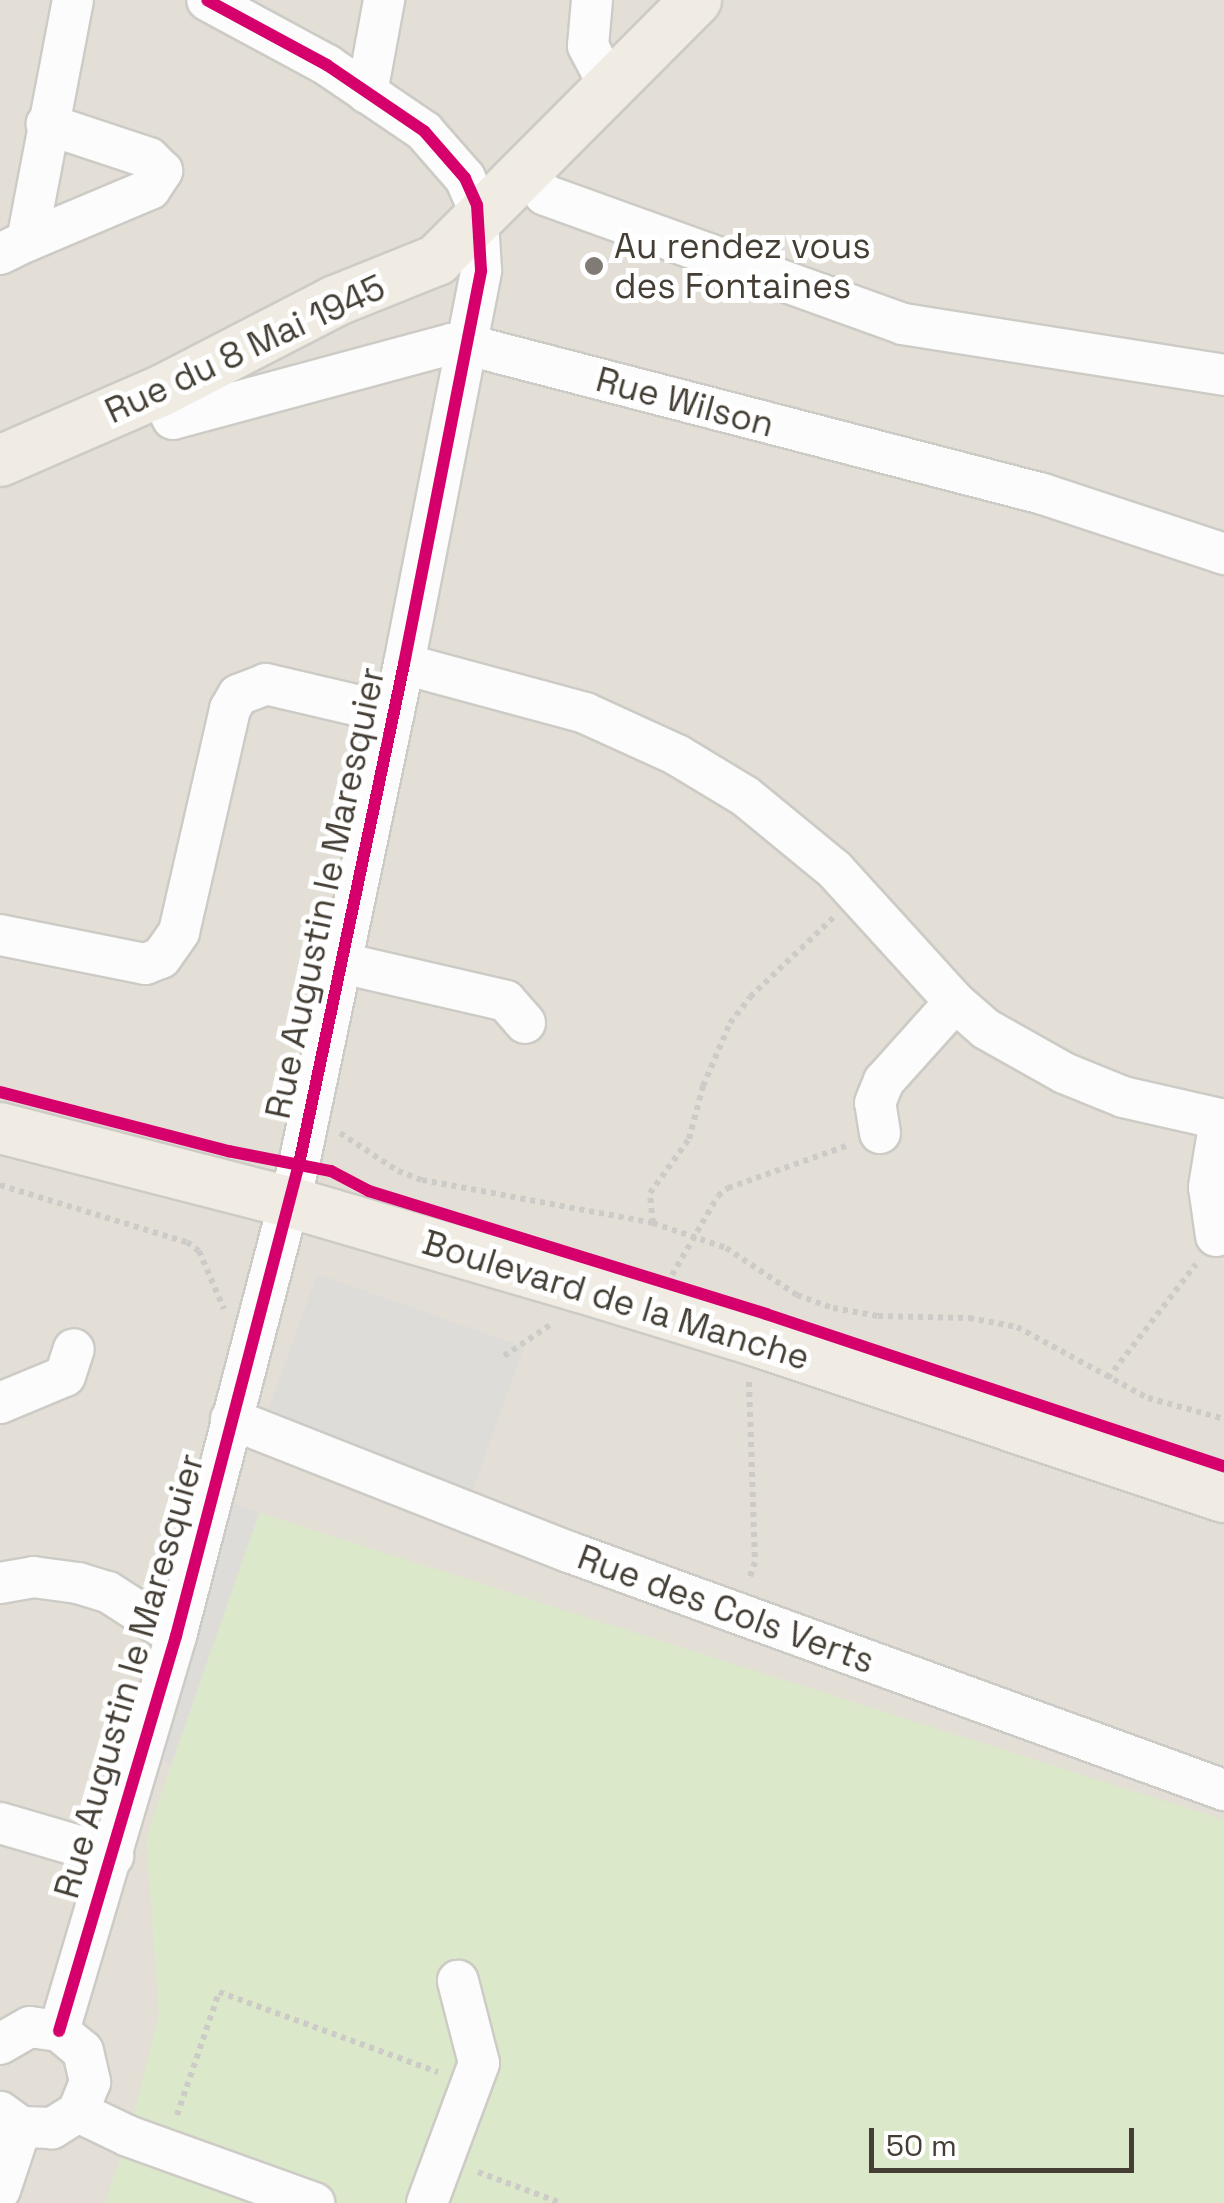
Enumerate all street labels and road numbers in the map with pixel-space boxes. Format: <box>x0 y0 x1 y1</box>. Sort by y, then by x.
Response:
street label: Rue du 8 Mai 1945 <box>98 266 392 432</box>
street label: Rue Wilson <box>591 358 779 446</box>
street label: Rue Augustin le Maresquier <box>257 663 393 1123</box>
street label: Boulevard de la Manche <box>418 1221 814 1379</box>
street label: Rue Augustin le Maresquier <box>45 1449 213 1903</box>
street label: Rue des Cols Verts <box>572 1536 880 1682</box>

